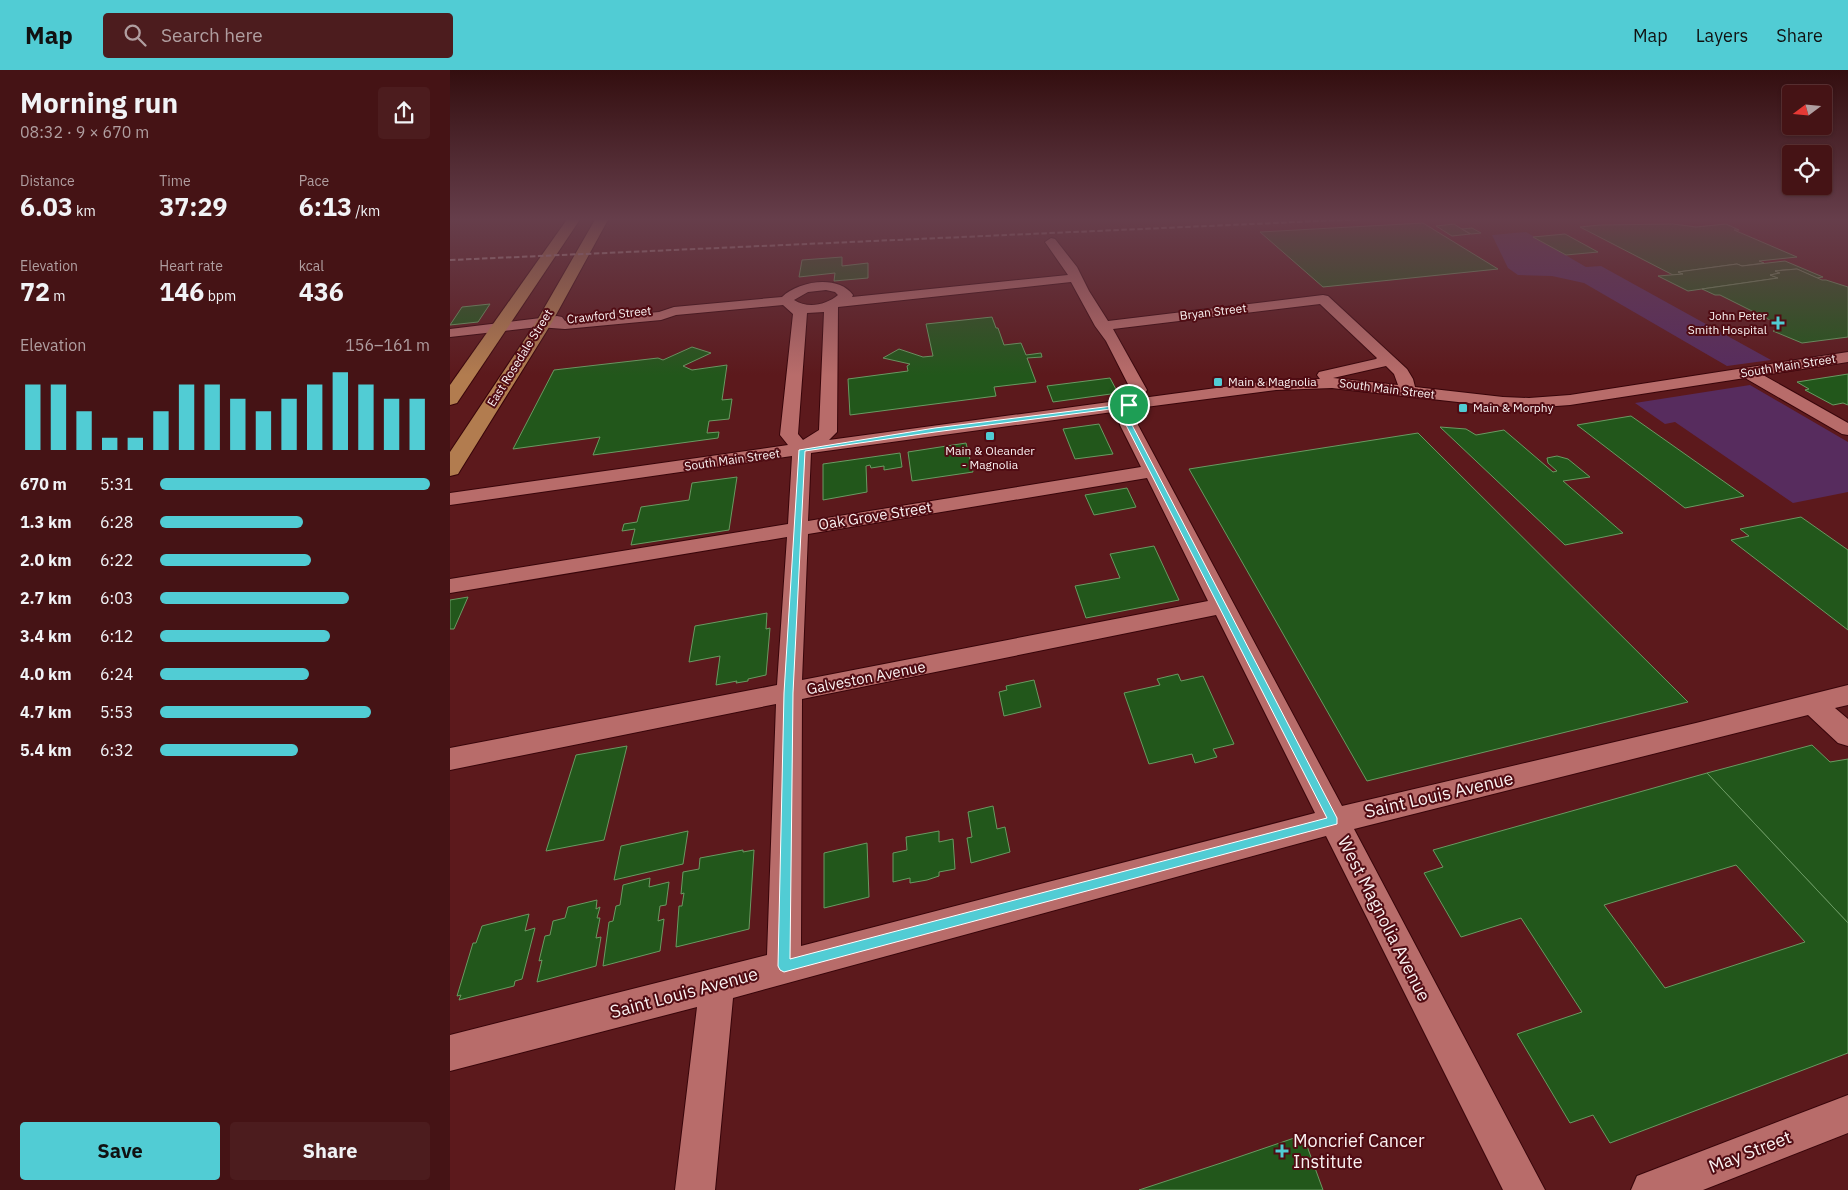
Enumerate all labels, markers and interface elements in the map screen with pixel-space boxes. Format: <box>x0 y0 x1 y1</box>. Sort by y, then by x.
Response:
search box <box>103 13 453 58</box>
text: Map <box>25 19 73 51</box>
icon: search <box>121 21 149 49</box>
text: Search here <box>161 23 263 47</box>
text: Map <box>1633 24 1668 47</box>
text: Layers <box>1696 24 1748 47</box>
text: Share <box>1776 24 1823 47</box>
text: Morning run <box>20 84 178 121</box>
north arrow <box>1782 85 1832 135</box>
map controls <box>1782 85 1832 195</box>
button: share <box>378 87 430 139</box>
text: 08:32 · 9 × 670 m <box>20 122 149 142</box>
button: locate <box>1782 145 1832 195</box>
text: Distance <box>20 172 75 190</box>
text: Time <box>159 172 191 190</box>
text: Pace <box>299 172 329 190</box>
text: 6.03 <box>20 190 73 223</box>
text: 37:29 <box>159 190 228 223</box>
text: 6:13 <box>299 190 352 223</box>
text: km <box>73 202 96 220</box>
text: /km <box>352 202 380 220</box>
text: Elevation <box>20 257 78 275</box>
text: Heart rate <box>159 257 223 275</box>
text: kcal <box>299 257 324 275</box>
text: 72 <box>20 275 50 308</box>
text: 146 <box>159 275 204 308</box>
text: 436 <box>299 275 344 308</box>
text: m <box>50 287 66 305</box>
text: bpm <box>204 287 236 305</box>
street label: Bryan Street <box>1179 300 1247 323</box>
street label: Crawford Street <box>566 303 652 326</box>
street label: East Rosedale Street <box>484 306 556 409</box>
place label: John Peter Smith Hospital <box>1688 308 1768 337</box>
marker: John Peter Smith Hospital <box>1771 316 1785 330</box>
text: Elevation <box>20 335 86 355</box>
text: 156–161 m <box>345 335 430 355</box>
street label: South Main Street <box>1739 351 1837 380</box>
place label: Main & Magnolia <box>1228 374 1317 389</box>
street label: South Main Street <box>1338 375 1436 402</box>
marker: Main & Magnolia <box>1212 376 1224 388</box>
pin <box>1108 384 1150 426</box>
icon: arrive <box>1115 391 1143 419</box>
place label: Main & Morphy <box>1473 400 1554 415</box>
marker: Main & Morphy <box>1457 402 1469 414</box>
marker: Main & Oleander - Magnolia <box>984 430 996 442</box>
place label: Main & Oleander - Magnolia <box>945 443 1035 472</box>
street label: South Main Street <box>683 445 781 474</box>
text: 670 m <box>20 474 67 494</box>
text: 5:31 <box>100 474 133 494</box>
street label: Oak Grove Street <box>817 497 933 534</box>
text: 1.3 km <box>20 512 71 532</box>
text: 6:28 <box>100 512 133 532</box>
text: 2.0 km <box>20 550 71 570</box>
text: 6:22 <box>100 550 133 570</box>
text: 2.7 km <box>20 588 71 608</box>
text: 6:03 <box>100 588 133 608</box>
text: 3.4 km <box>20 626 71 646</box>
text: 6:12 <box>100 626 133 646</box>
street label: Galveston Avenue <box>805 657 927 698</box>
text: 4.0 km <box>20 664 71 684</box>
text: 6:24 <box>100 664 133 684</box>
text: 4.7 km <box>20 702 71 722</box>
text: 5:53 <box>100 702 133 722</box>
text: 5.4 km <box>20 740 71 760</box>
text: 6:32 <box>100 740 133 760</box>
street label: Saint Louis Avenue <box>1362 766 1516 823</box>
street label: West Magnolia Avenue <box>1333 832 1436 1005</box>
street label: Saint Louis Avenue <box>607 962 760 1023</box>
button: Save <box>20 1122 220 1180</box>
button: Share <box>230 1122 430 1180</box>
street label: May Street <box>1705 1125 1794 1178</box>
place label: Moncrief Cancer Institute <box>1293 1129 1425 1173</box>
marker: Moncrief Cancer Institute <box>1275 1144 1289 1158</box>

